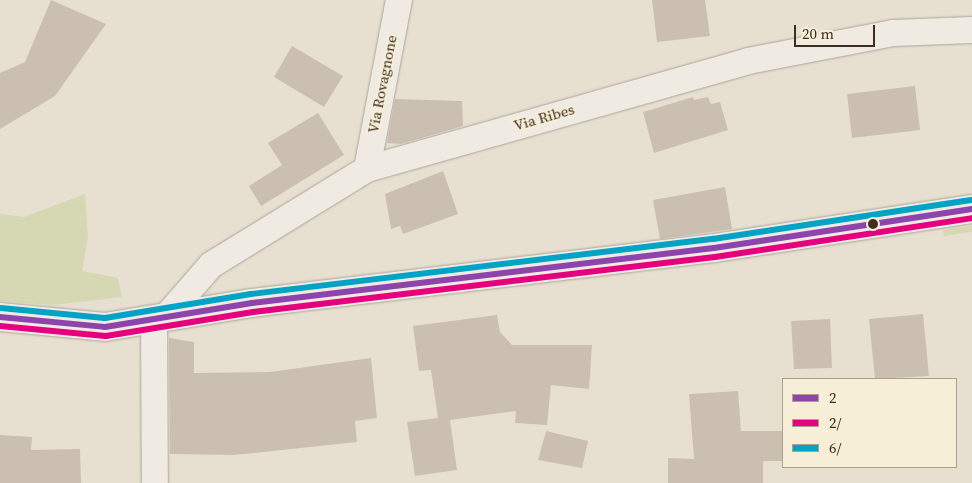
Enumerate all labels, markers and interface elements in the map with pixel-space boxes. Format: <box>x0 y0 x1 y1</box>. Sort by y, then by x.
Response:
scale bar <box>797 15 878 47</box>
text: 20 m <box>802 23 834 44</box>
street label: Via Rovagnone <box>364 33 400 135</box>
street label: Via Ribes <box>512 100 576 134</box>
unlabelled marker <box>868 219 878 229</box>
legend <box>782 378 957 468</box>
text: 2 <box>829 387 837 408</box>
text: 2/ <box>829 412 841 433</box>
text: 6/ <box>829 437 841 458</box>

